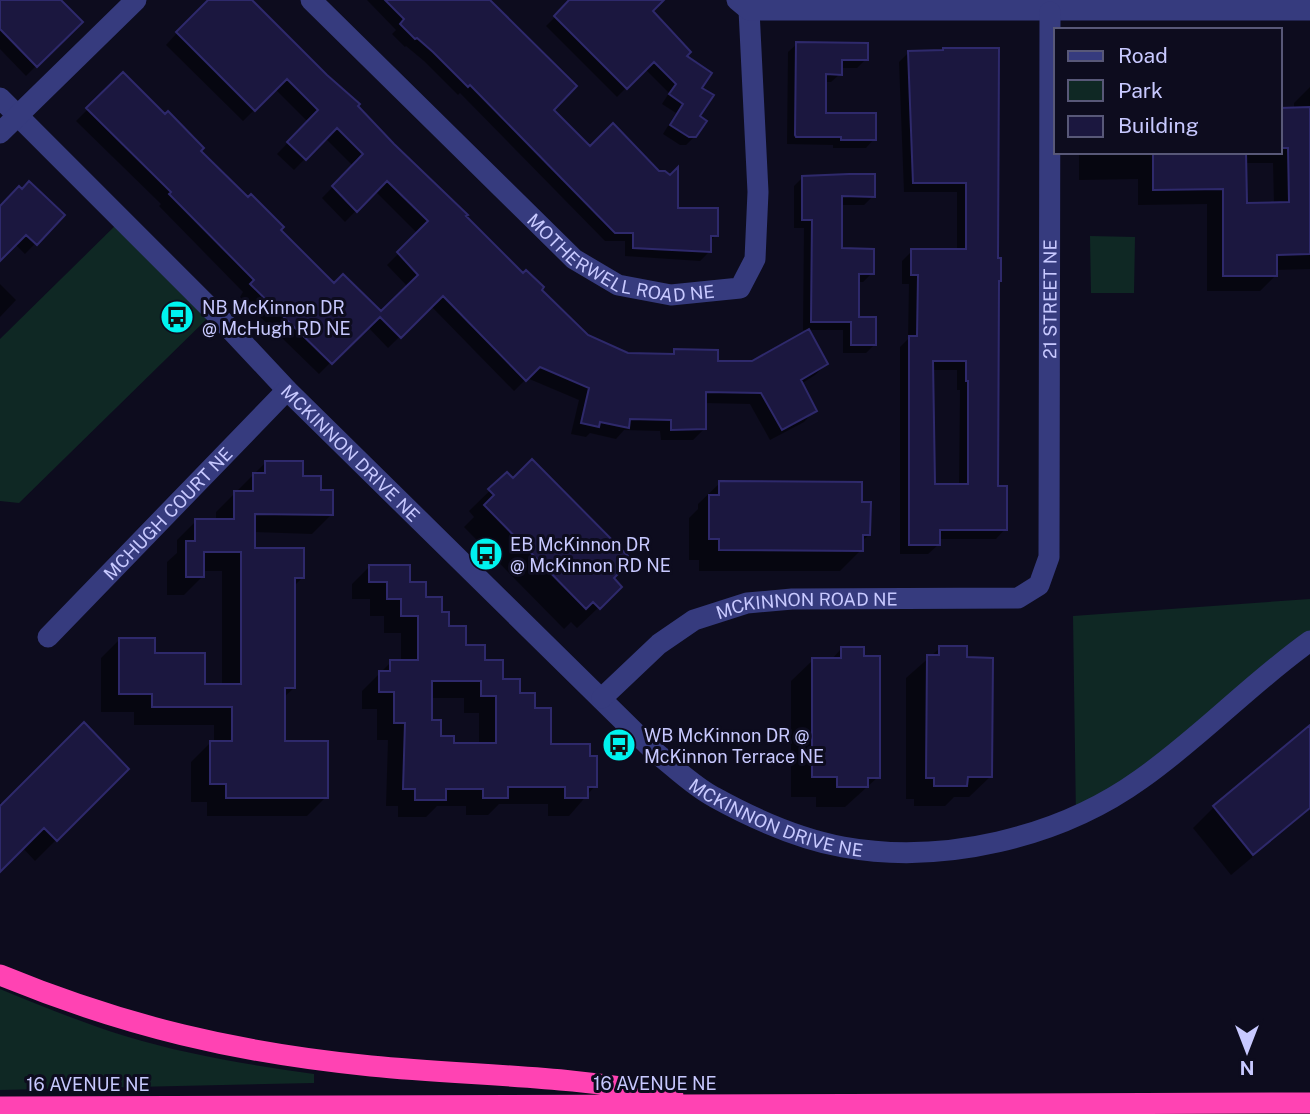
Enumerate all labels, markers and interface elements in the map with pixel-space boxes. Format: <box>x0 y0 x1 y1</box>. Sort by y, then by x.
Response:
legend <box>1054 28 1282 154</box>
text: Road <box>1118 43 1168 68</box>
text: Park <box>1118 78 1163 103</box>
text: Building <box>1118 113 1199 138</box>
street label: MOTHERWELL ROAD NE <box>523 209 715 306</box>
street label: 21 STREET NE <box>1039 239 1060 359</box>
place label: NB McKinnon DR @ McHugh RD NE <box>202 297 351 339</box>
bus stop icon: NB McKinnon DR @ McHugh RD NE <box>158 298 196 336</box>
street label: MCKINNON DRIVE NE <box>277 380 425 526</box>
street label: MCHUGH COURT NE <box>99 443 236 584</box>
place label: EB McKinnon DR @ McKinnon RD NE <box>510 534 671 576</box>
bus stop icon: EB McKinnon DR @ McKinnon RD NE <box>467 535 505 573</box>
street label: MCKINNON ROAD NE <box>713 588 898 623</box>
place label: WB McKinnon DR @ McKinnon Terrace NE <box>644 725 824 767</box>
bus stop icon: WB McKinnon DR @ McKinnon Terrace NE <box>600 726 638 764</box>
street label: MCKINNON DRIVE NE <box>685 774 864 860</box>
north arrow <box>1212 1016 1282 1086</box>
text: N <box>1240 1057 1254 1079</box>
street label: 16 AVENUE NE <box>593 1073 717 1094</box>
street label: 16 AVENUE NE <box>26 1074 150 1095</box>

